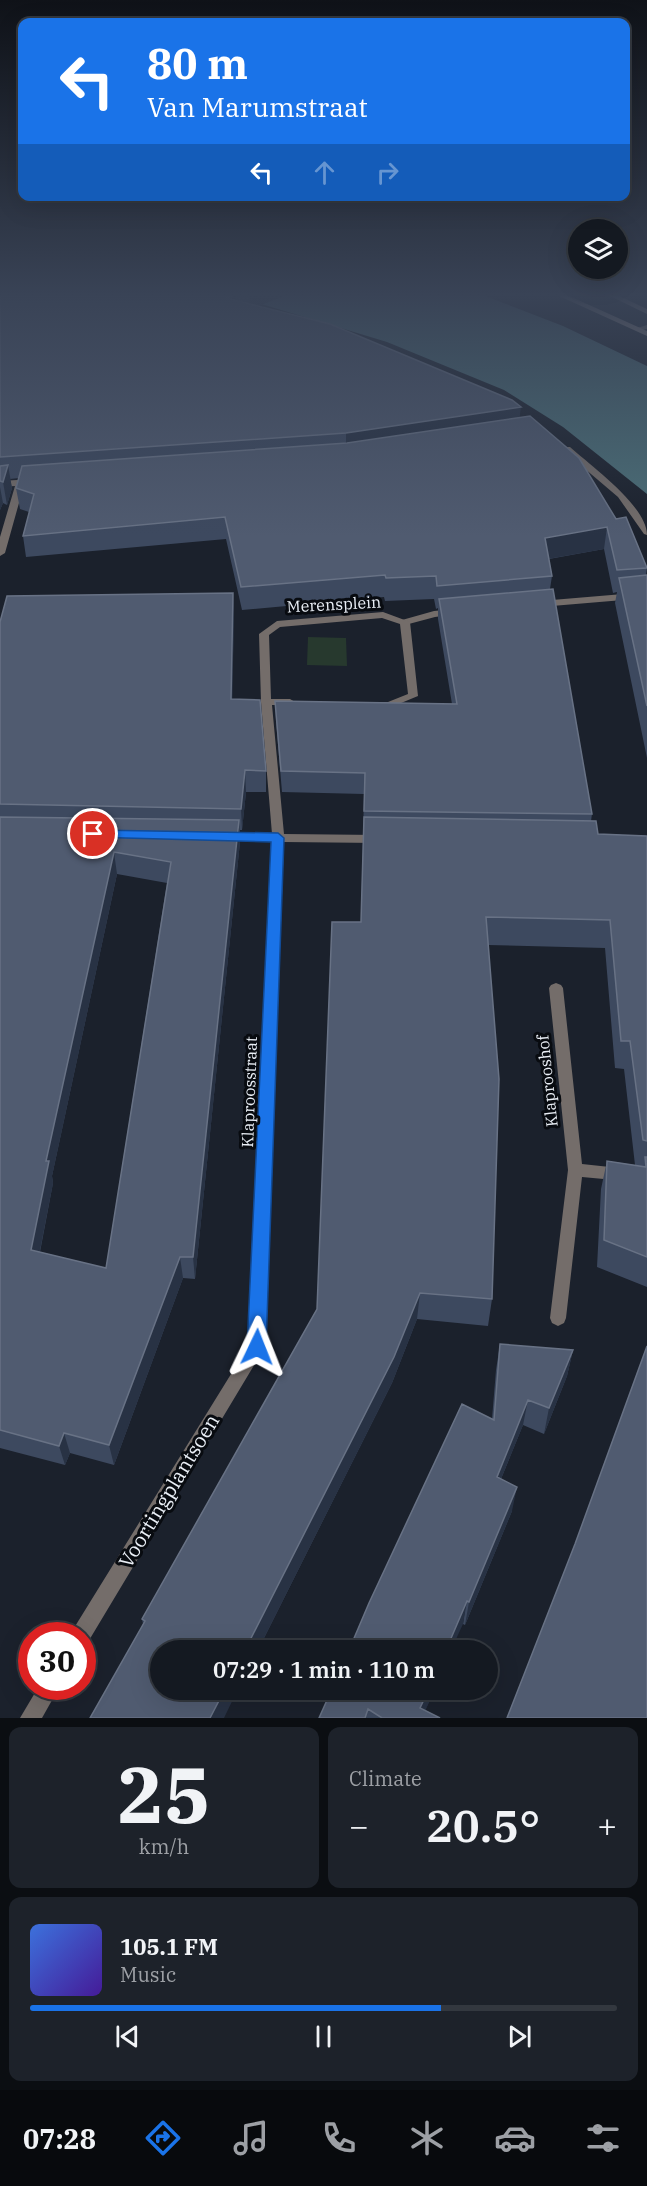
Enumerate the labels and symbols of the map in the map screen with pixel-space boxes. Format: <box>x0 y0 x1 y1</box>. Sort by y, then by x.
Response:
street label: Merensplein <box>286 592 382 616</box>
pin <box>67 808 118 859</box>
street label: Klaprooshof <box>532 1033 562 1128</box>
street label: Klaproosstraat <box>237 1036 261 1148</box>
position arrow <box>225 1315 289 1379</box>
street label: Voortingplantsoen <box>112 1409 225 1573</box>
speed limit sign: 30 <box>18 1622 96 1700</box>

